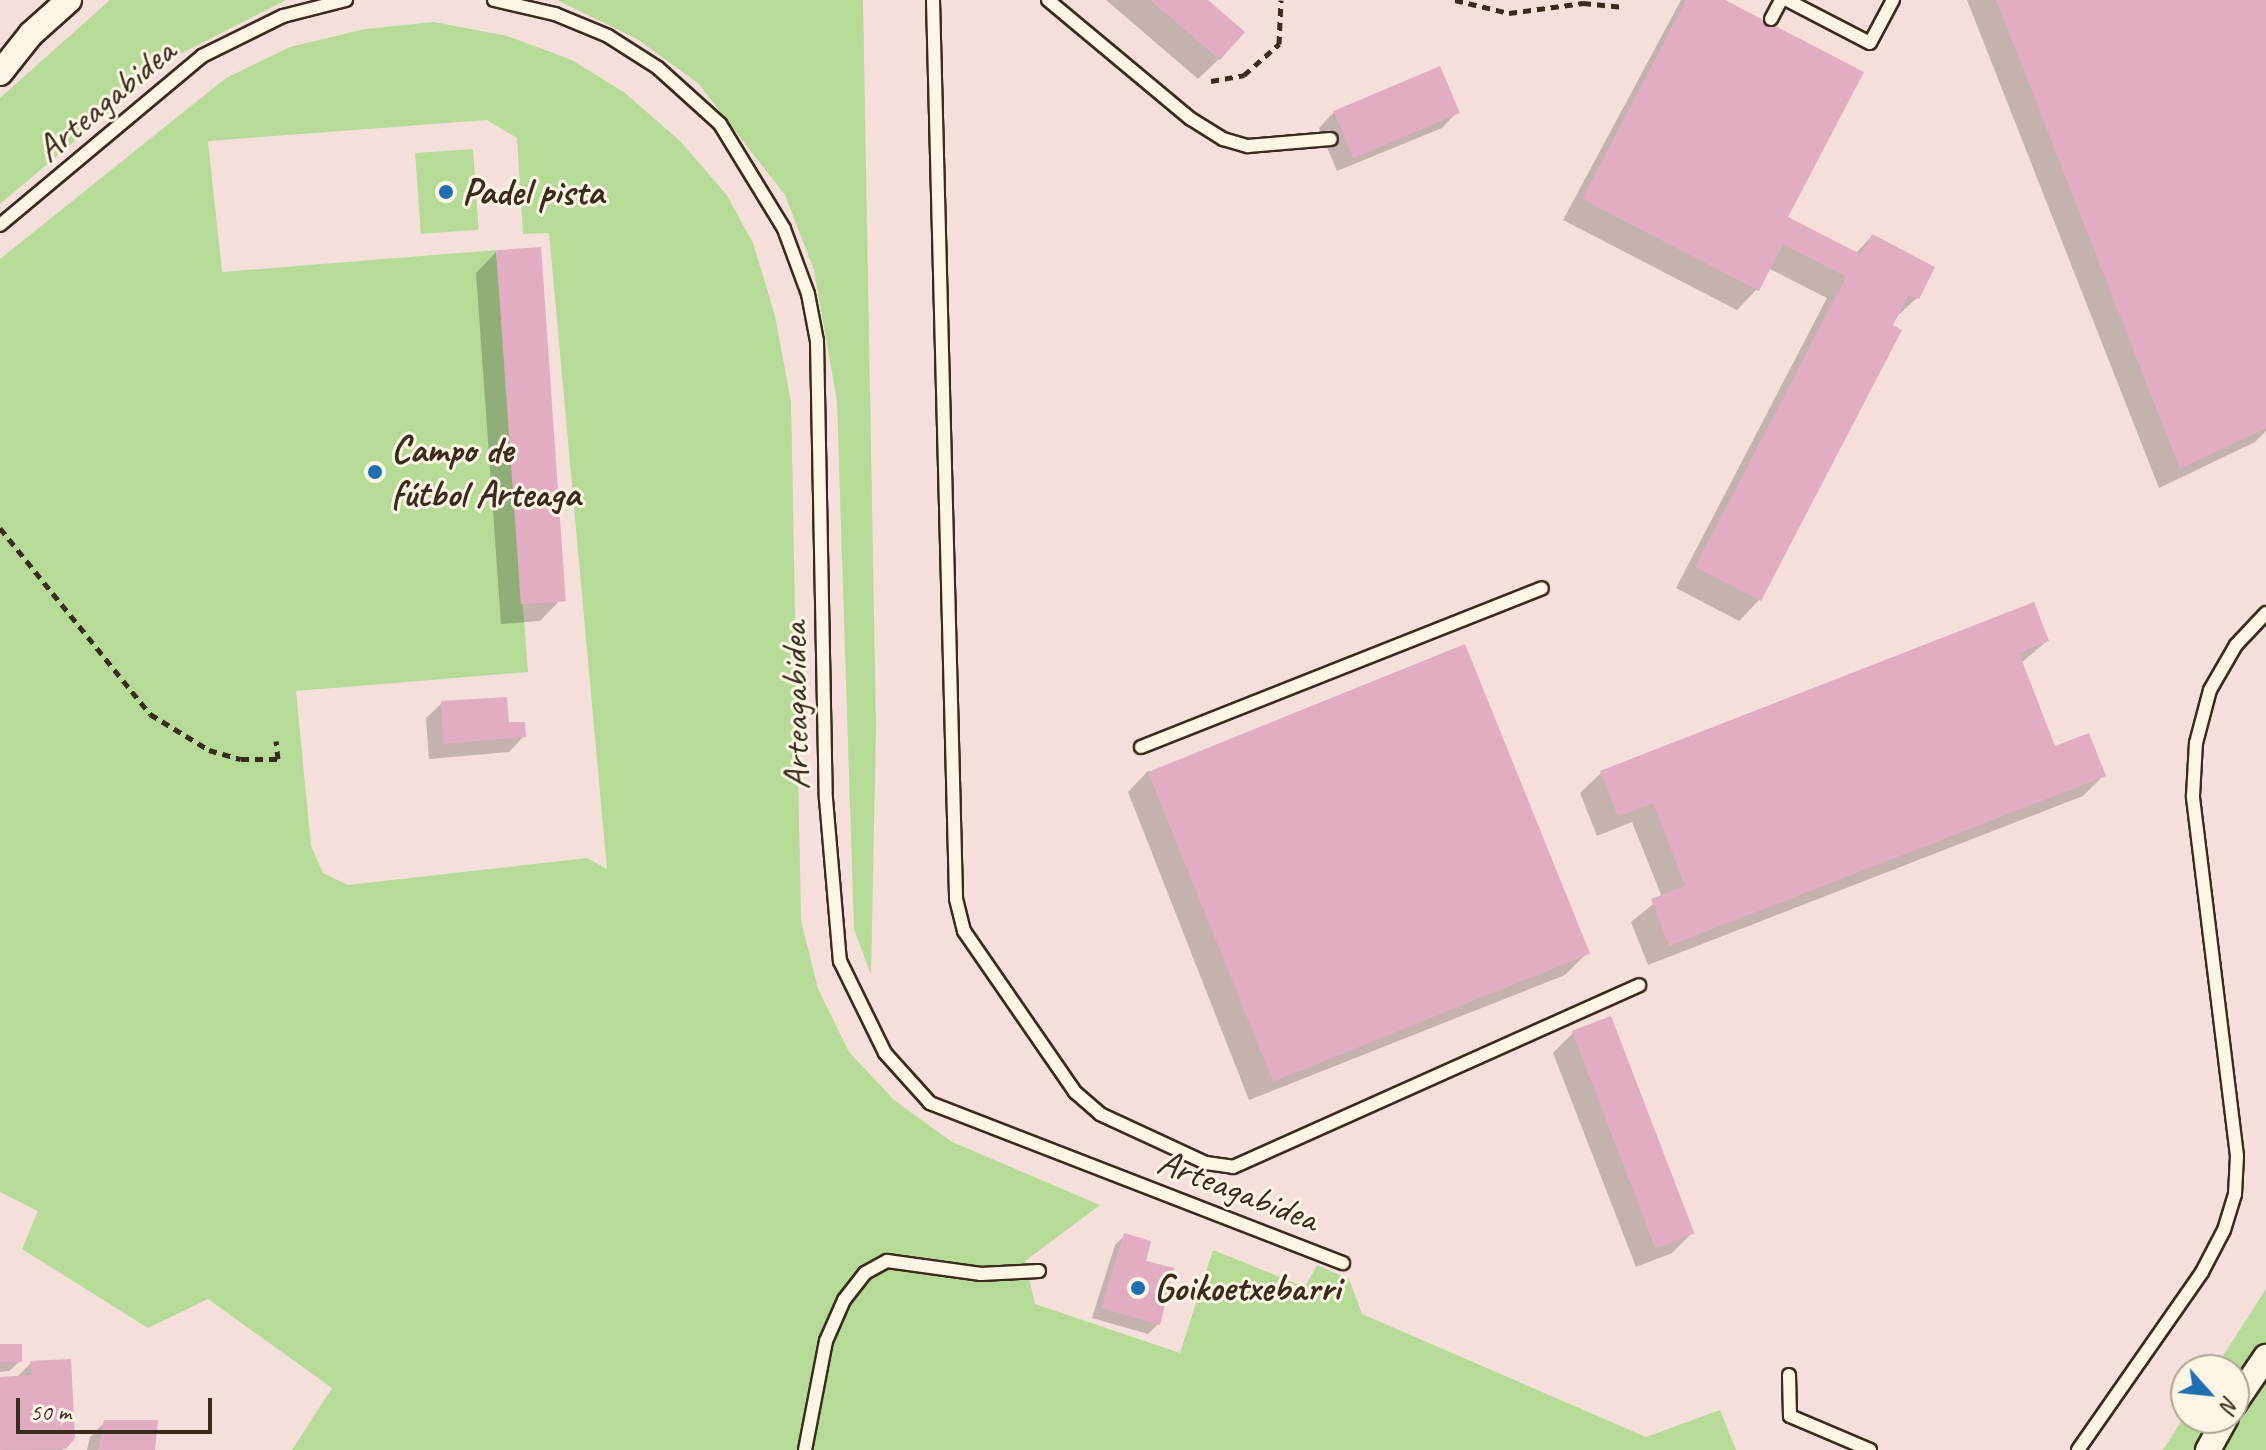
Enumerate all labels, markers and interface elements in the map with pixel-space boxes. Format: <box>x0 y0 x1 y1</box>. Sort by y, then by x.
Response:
street label: Arteagabidea <box>26 29 184 171</box>
place label: Padel pista <box>462 169 602 215</box>
marker: Padel pista <box>437 183 455 201</box>
place label: Campo de fútbol Arteaga <box>391 427 579 516</box>
marker: Campo de fútbol Arteaga <box>366 463 384 481</box>
street label: Arteagabidea <box>771 622 819 790</box>
street label: Arteagabidea <box>1151 1139 1325 1241</box>
place label: Goikoetxebarri <box>1154 1265 1341 1311</box>
marker: Goikoetxebarri <box>1129 1279 1147 1297</box>
north arrow <box>2170 1354 2250 1434</box>
scale bar <box>20 1382 216 1432</box>
text: N <box>2214 1392 2245 1416</box>
text: 50 m <box>30 1397 71 1427</box>

